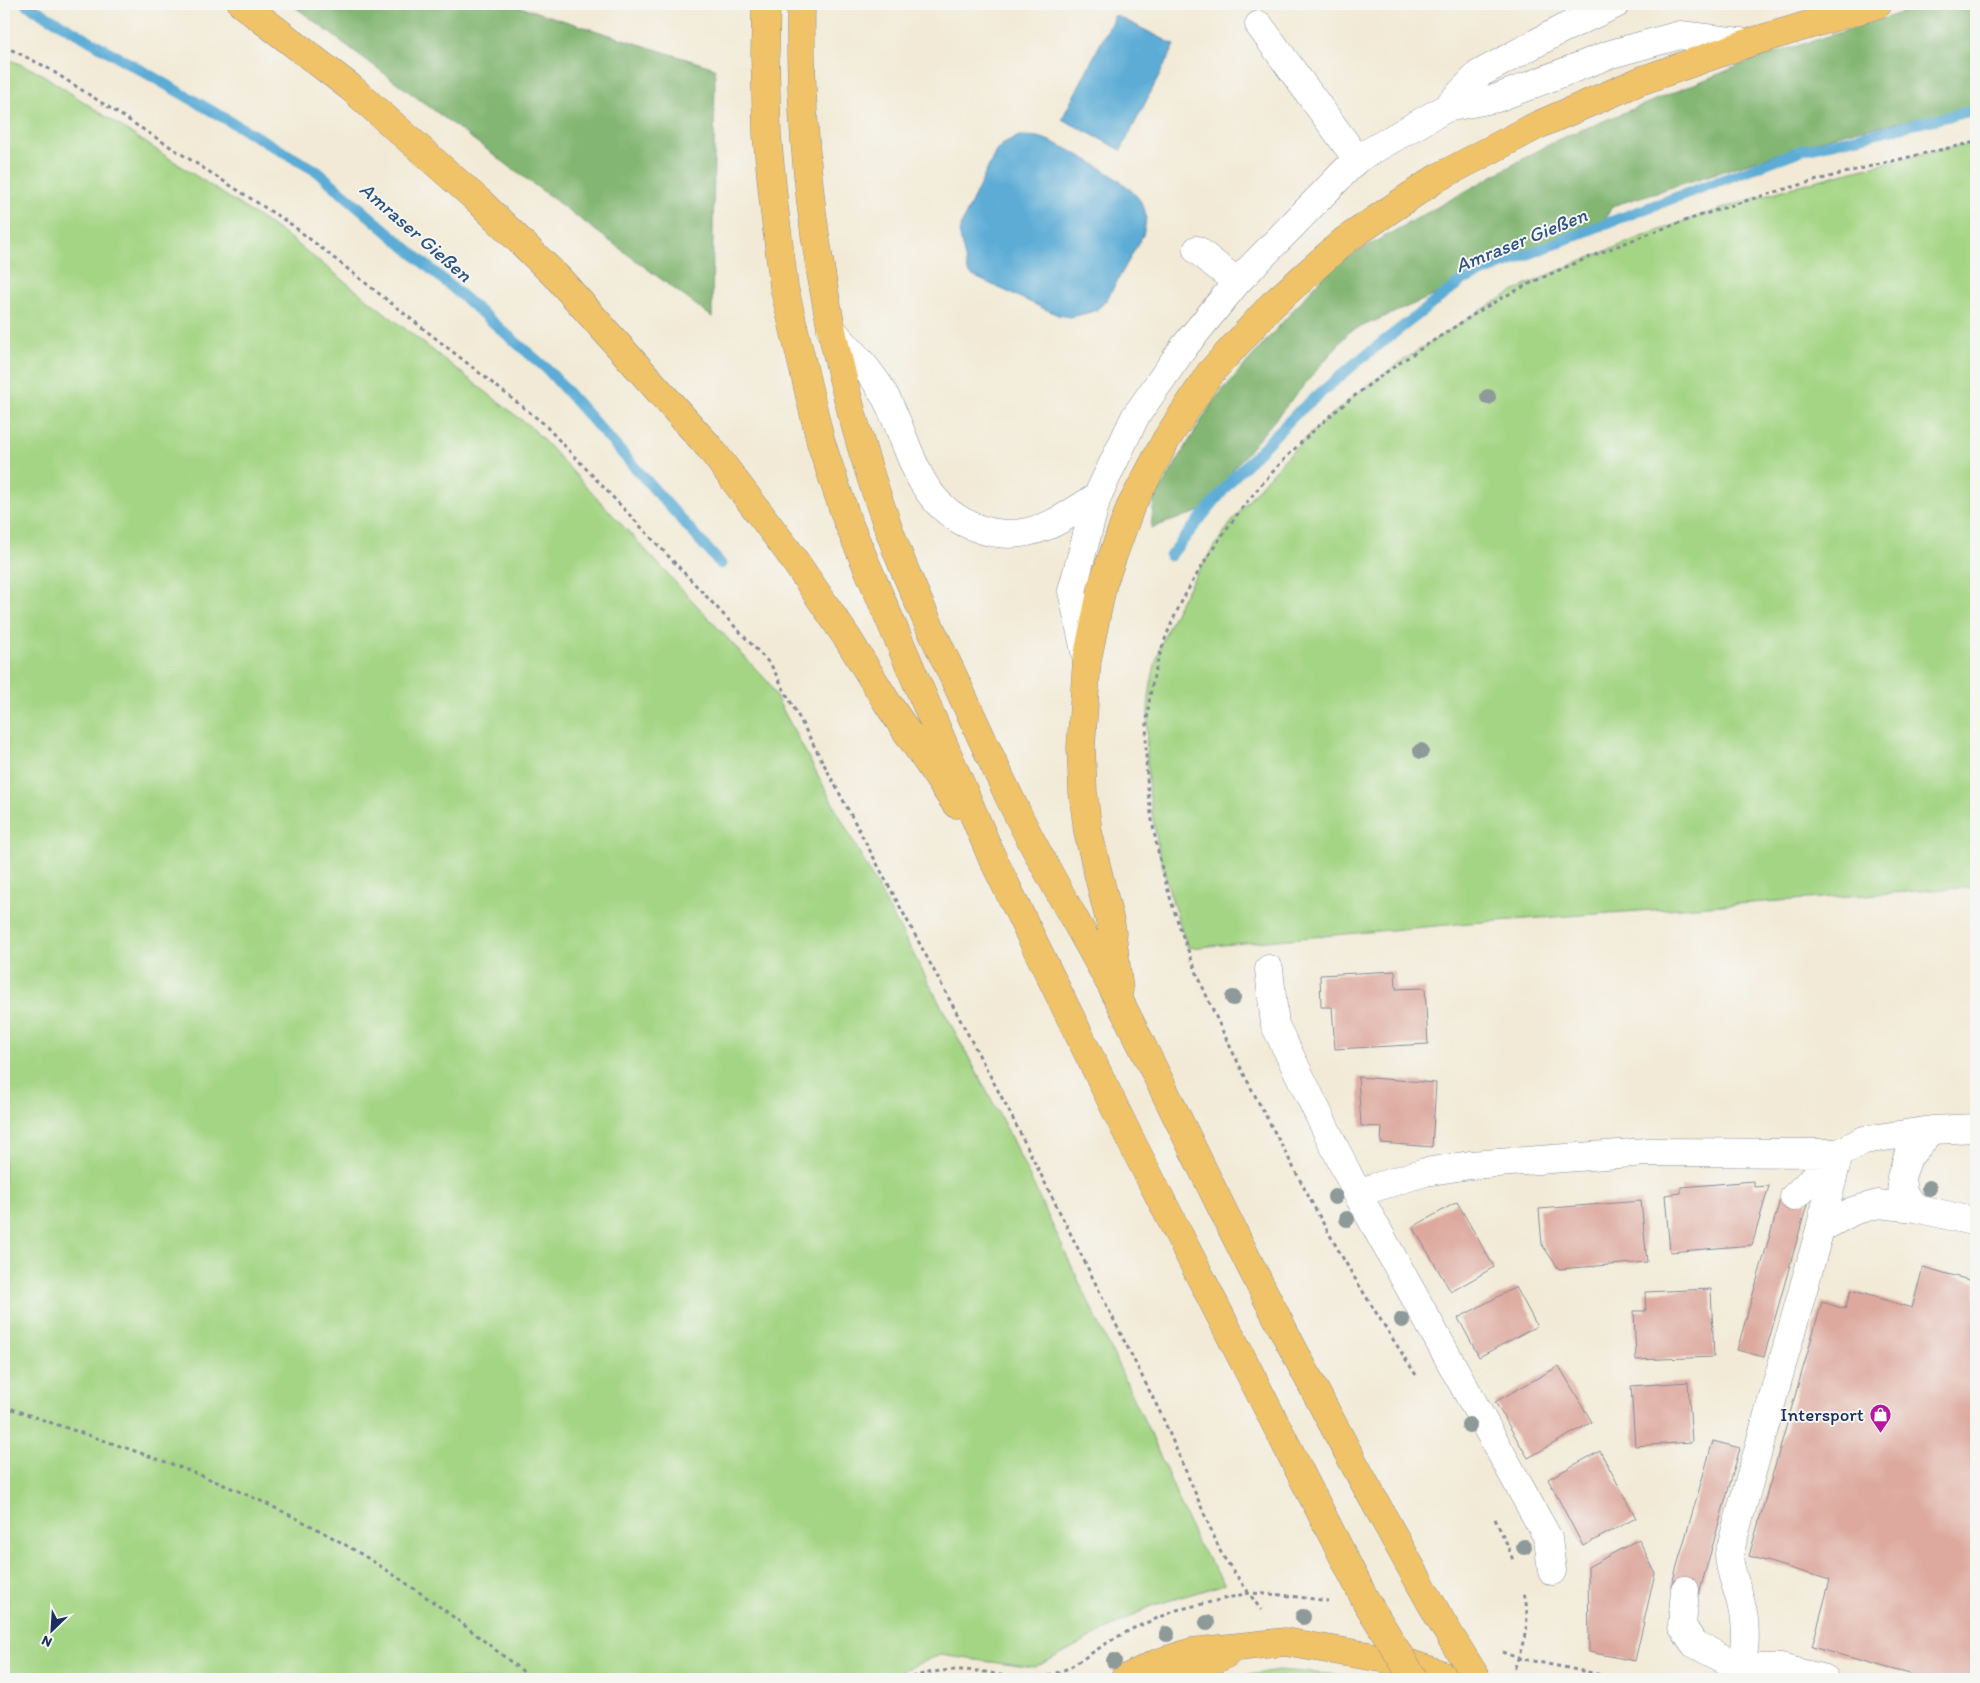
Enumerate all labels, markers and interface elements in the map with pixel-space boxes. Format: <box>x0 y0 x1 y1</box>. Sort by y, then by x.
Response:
water label: Amraser Gießen <box>355 177 477 287</box>
water label: Amraser Gießen <box>1452 202 1591 277</box>
shop icon: Intersport <box>1868 1402 1892 1433</box>
place label: Intersport <box>1780 1403 1864 1426</box>
north arrow <box>28 1606 78 1656</box>
text: N <box>39 1632 55 1651</box>

